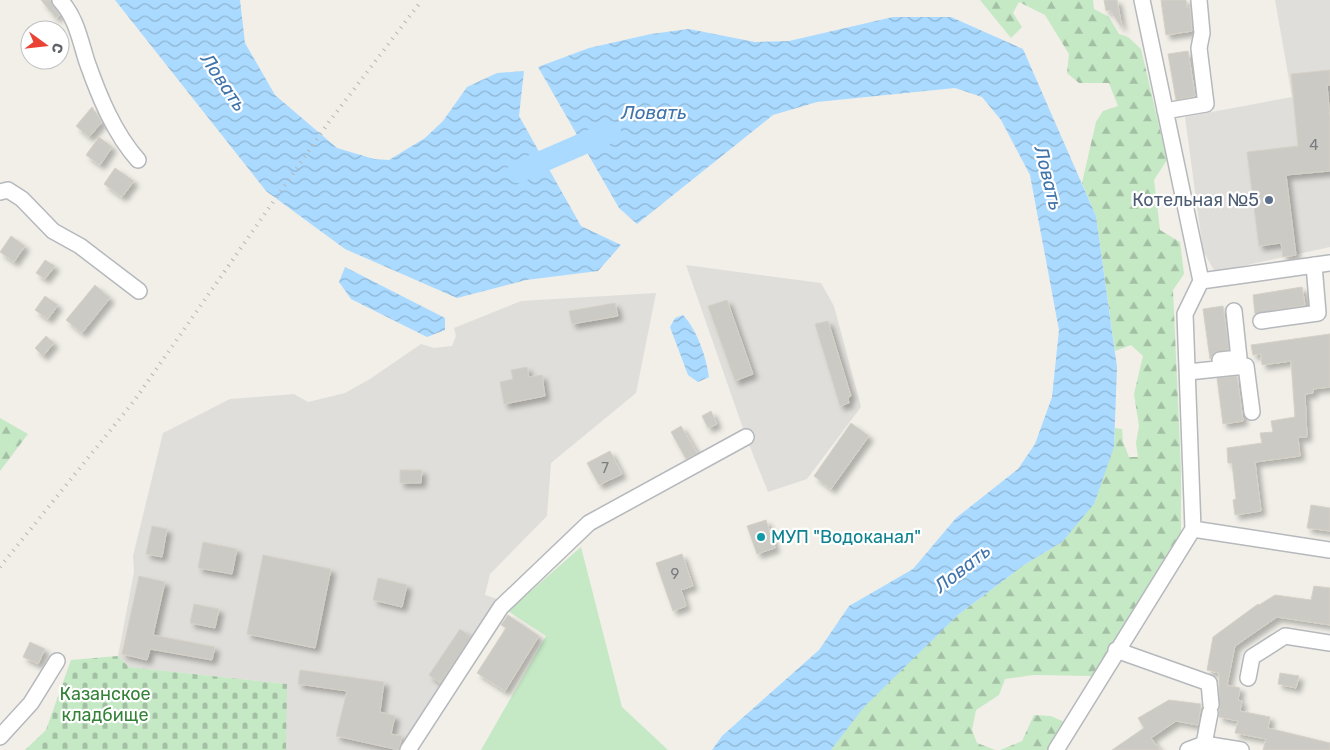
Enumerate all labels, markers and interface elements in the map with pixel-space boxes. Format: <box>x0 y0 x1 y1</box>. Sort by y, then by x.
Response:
north arrow <box>20 20 70 70</box>
text: С <box>48 41 67 55</box>
water label: Ловать <box>195 48 251 116</box>
water label: Ловать <box>620 101 687 124</box>
house number: 4 <box>1309 136 1319 154</box>
water label: Ловать <box>1029 143 1068 212</box>
place label: Котельная №5 <box>1132 189 1259 211</box>
marker: Котельная №5 <box>1263 194 1275 206</box>
house number: 7 <box>601 459 609 477</box>
place label: МУП "Водоканал" <box>771 526 921 548</box>
marker: МУП "Водоканал" <box>755 531 767 543</box>
water label: Ловать <box>929 539 995 598</box>
house number: 9 <box>671 565 680 583</box>
park label: Казанское кладбище <box>59 683 151 726</box>

